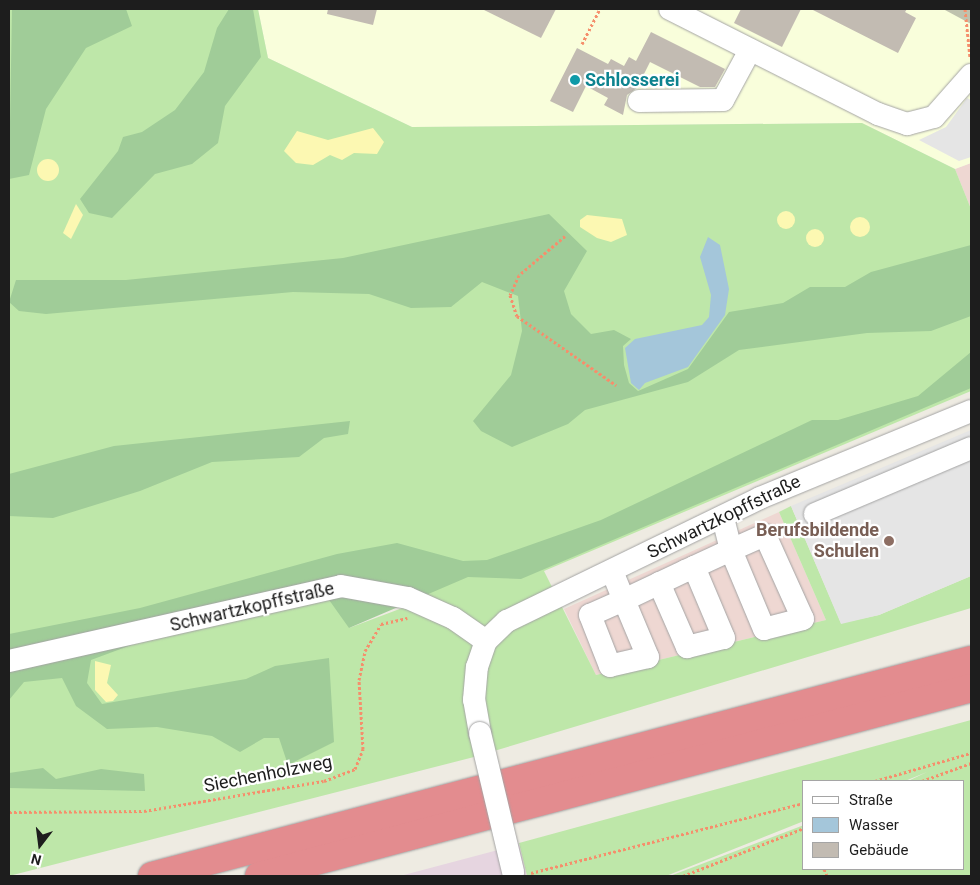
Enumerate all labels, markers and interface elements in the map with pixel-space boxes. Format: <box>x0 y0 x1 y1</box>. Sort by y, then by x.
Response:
place label: Schlosserei <box>585 69 680 91</box>
marker: Schlosserei <box>569 74 581 86</box>
street label: Schwartzkopffstraße <box>644 471 804 563</box>
place label: Berufsbildende Schulen <box>756 520 879 562</box>
marker: Berufsbildende Schulen <box>883 535 895 547</box>
street label: Schwartzkopffstraße <box>168 578 336 636</box>
street label: Siechenholzweg <box>202 751 334 797</box>
legend <box>802 780 965 870</box>
text: Straße <box>849 791 893 809</box>
text: Wasser <box>849 816 899 834</box>
north arrow <box>15 820 65 870</box>
text: Gebäude <box>849 841 908 859</box>
text: N <box>29 850 43 868</box>

